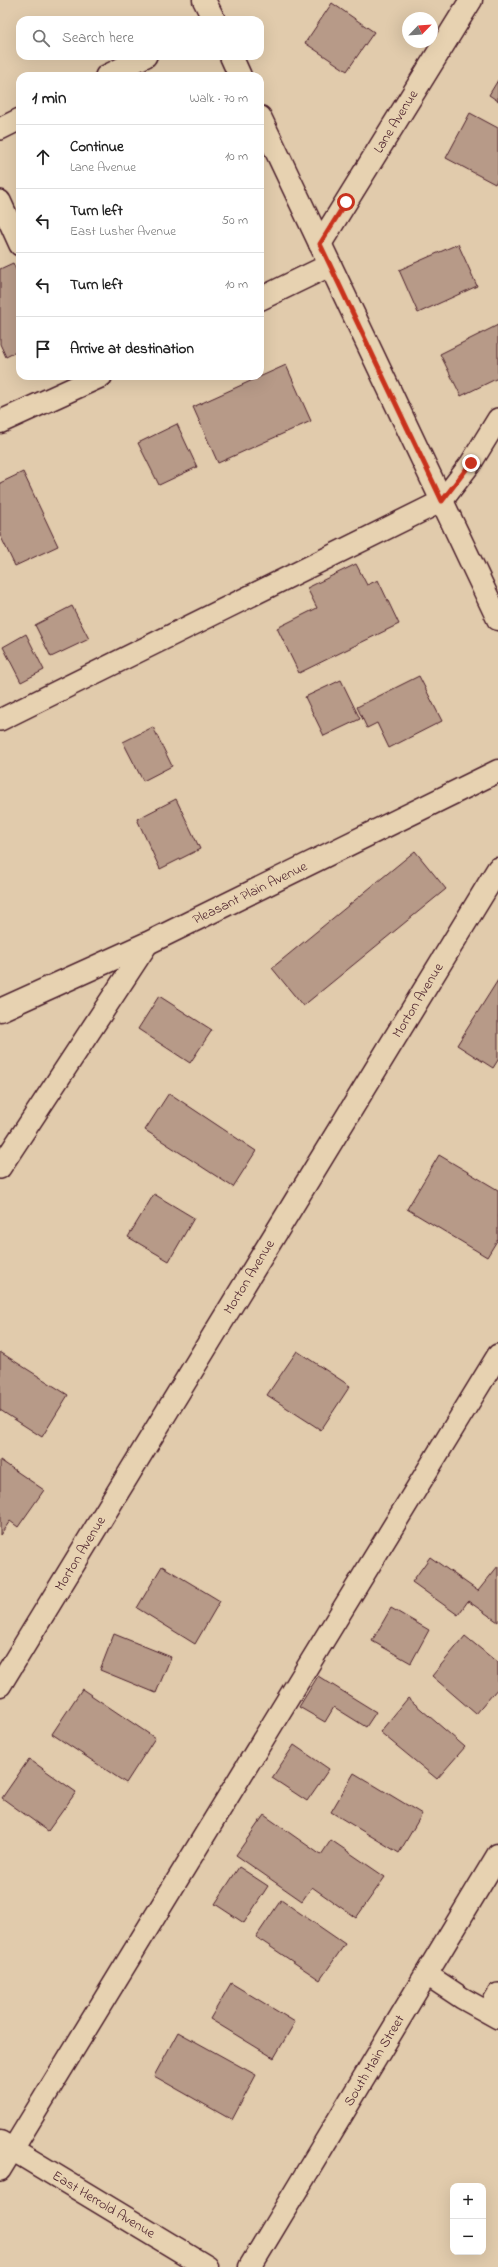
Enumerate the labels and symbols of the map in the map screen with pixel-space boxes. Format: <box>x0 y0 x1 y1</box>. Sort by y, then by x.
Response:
north arrow <box>402 12 438 48</box>
street label: Lane Avenue <box>368 85 424 157</box>
route start <box>337 193 355 211</box>
route end <box>462 454 480 472</box>
street label: Pleasant Plain Avenue <box>189 856 311 930</box>
street label: Morton Avenue <box>387 958 449 1042</box>
street label: Morton Avenue <box>218 1235 280 1318</box>
street label: Morton Avenue <box>49 1511 112 1595</box>
street label: South Main Street <box>339 2011 410 2110</box>
street label: East Herrold Avenue <box>48 2165 160 2244</box>

